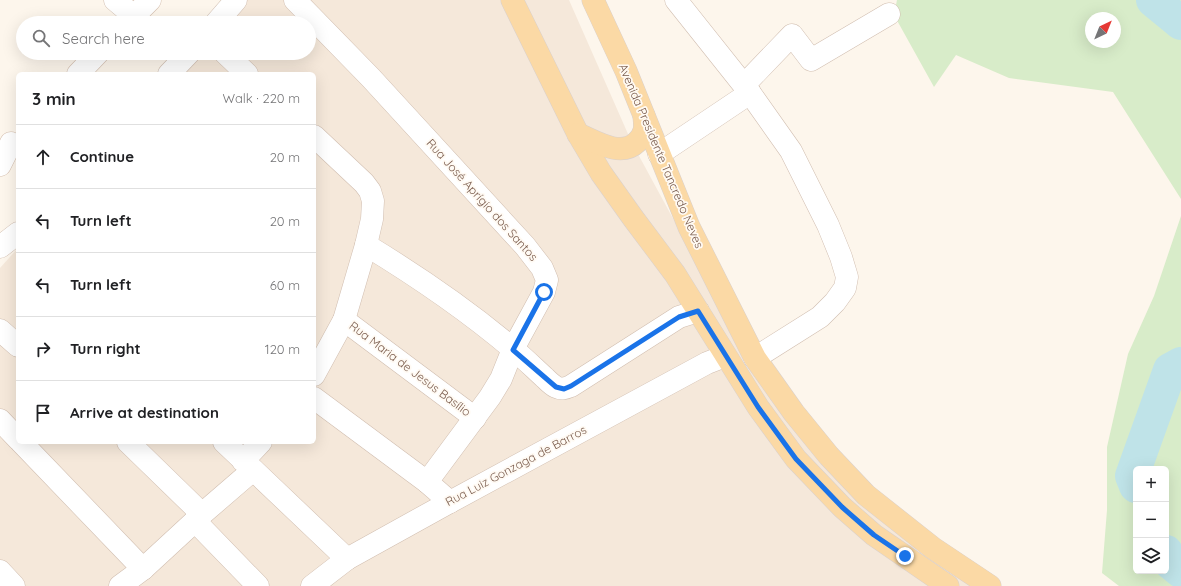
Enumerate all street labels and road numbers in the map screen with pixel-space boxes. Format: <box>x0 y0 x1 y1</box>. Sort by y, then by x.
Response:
street label: Avenida Presidente Tancredo Neves <box>616 61 707 251</box>
street label: Rua José Aprígio dos Santos <box>424 136 541 264</box>
street label: Rua Maria de Jesus Basílio <box>347 318 474 419</box>
street label: Rua Luiz Gonzaga de Barros <box>443 422 589 509</box>

